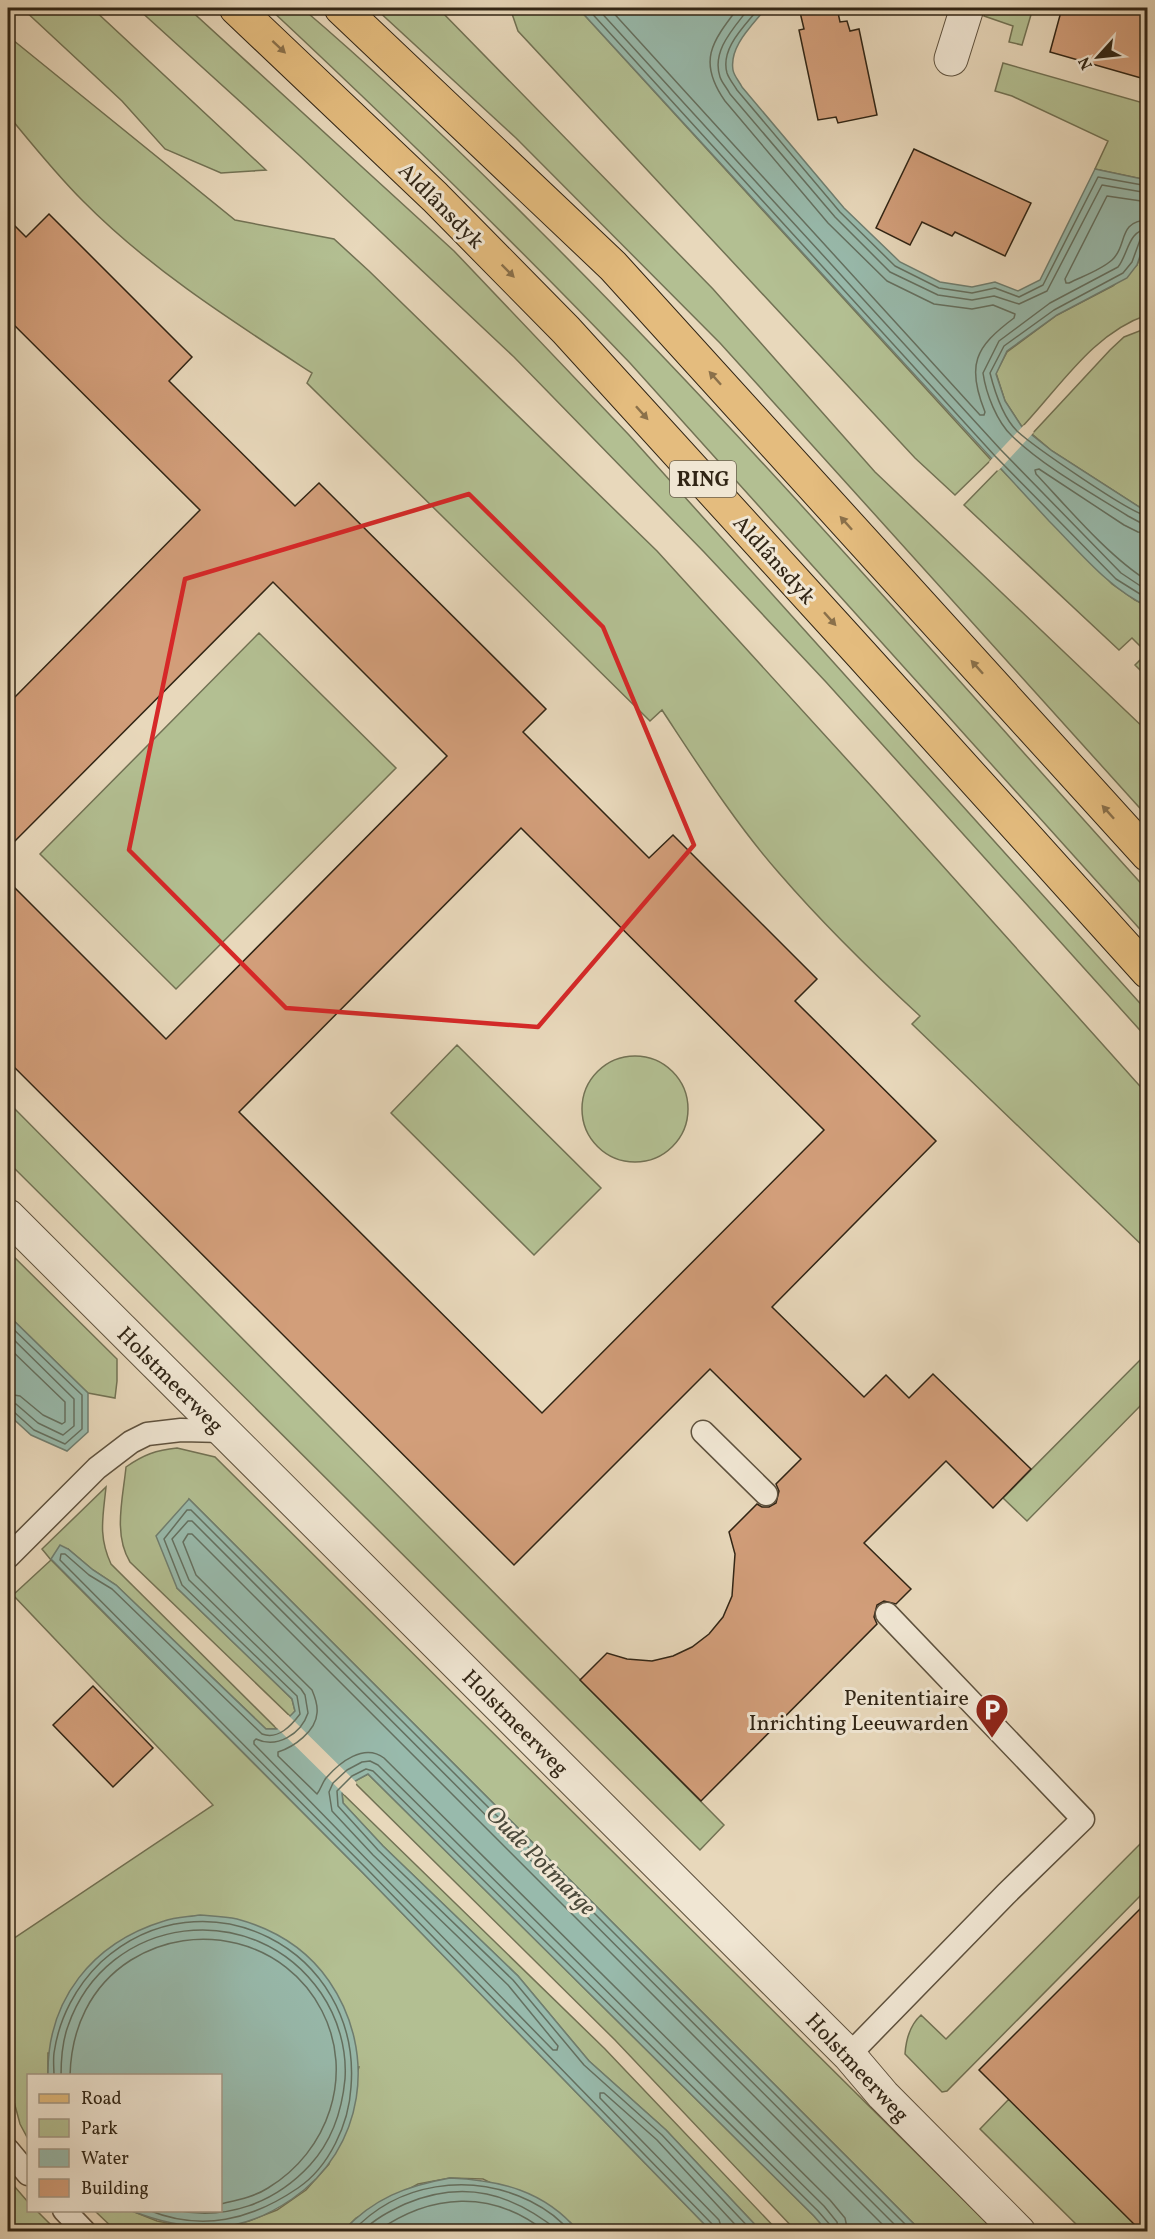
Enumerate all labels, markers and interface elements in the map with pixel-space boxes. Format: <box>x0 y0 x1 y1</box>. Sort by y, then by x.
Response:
north arrow <box>1068 27 1128 87</box>
one-way arrow <box>271 40 286 54</box>
text: N <box>1074 52 1099 73</box>
street label: Aldlânsdyk <box>390 157 490 257</box>
one-way arrow <box>501 264 515 278</box>
one-way arrow <box>708 371 722 386</box>
one-way arrow <box>635 406 649 421</box>
road number: RING <box>670 461 736 497</box>
street label: Aldlânsdyk <box>725 509 822 612</box>
one-way arrow <box>840 516 853 531</box>
one-way arrow <box>823 612 837 627</box>
one-way arrow <box>971 660 984 675</box>
one-way arrow <box>1101 804 1115 819</box>
street label: Holstmeerweg <box>109 1320 230 1441</box>
street label: Holstmeerweg <box>454 1663 575 1784</box>
place label: Penitentiaire Inrichting Leeuwarden <box>749 1684 969 1740</box>
parking icon: Penitentiaire Inrichting Leeuwarden <box>974 1692 1010 1739</box>
water label: Oude Potmarge <box>477 1798 603 1925</box>
street label: Holstmeerweg <box>797 2007 915 2130</box>
legend <box>27 2074 222 2212</box>
text: Road <box>81 2087 122 2112</box>
text: Park <box>81 2117 118 2142</box>
text: Water <box>81 2147 129 2172</box>
text: Building <box>81 2177 149 2202</box>

